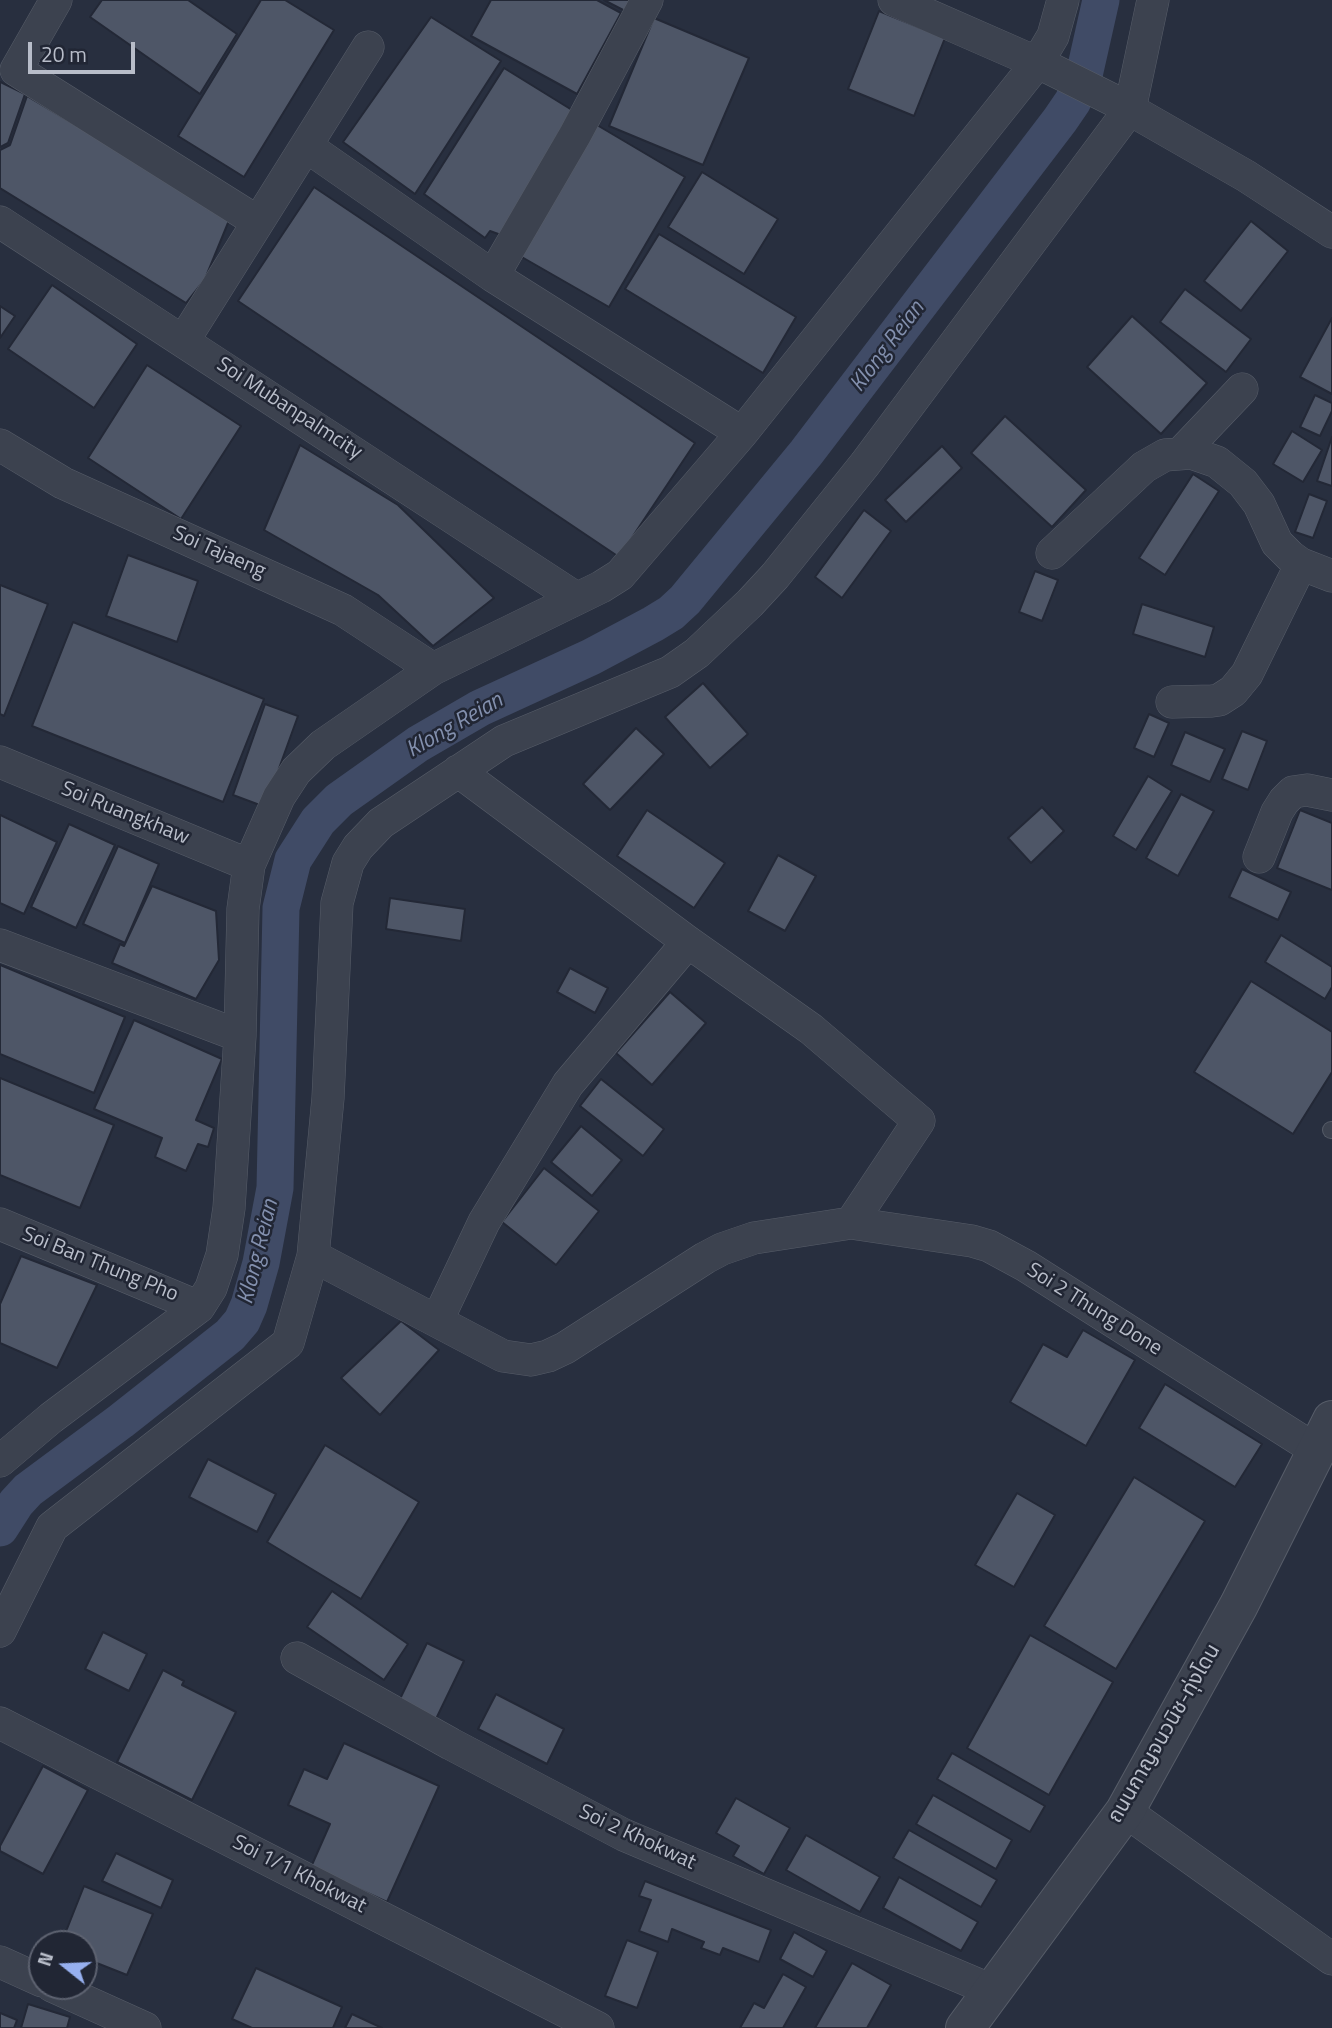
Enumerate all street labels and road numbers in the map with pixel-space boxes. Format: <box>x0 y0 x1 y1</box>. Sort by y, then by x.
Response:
street label: Soi Mubanpalmcity <box>211 353 367 465</box>
street label: Soi Tajaeng <box>169 521 269 585</box>
street label: Soi Ruangkhaw <box>57 777 193 851</box>
street label: Soi Ban Thung Pho <box>18 1222 182 1308</box>
street label: Soi 2 Thung Done <box>1022 1258 1166 1362</box>
street label: ถนนกาญจนวนิช-ทุ่งโดน <box>1103 1640 1227 1828</box>
street label: Soi 2 Khokwat <box>574 1800 700 1876</box>
street label: Soi 1/1 Khokwat <box>228 1830 370 1920</box>

